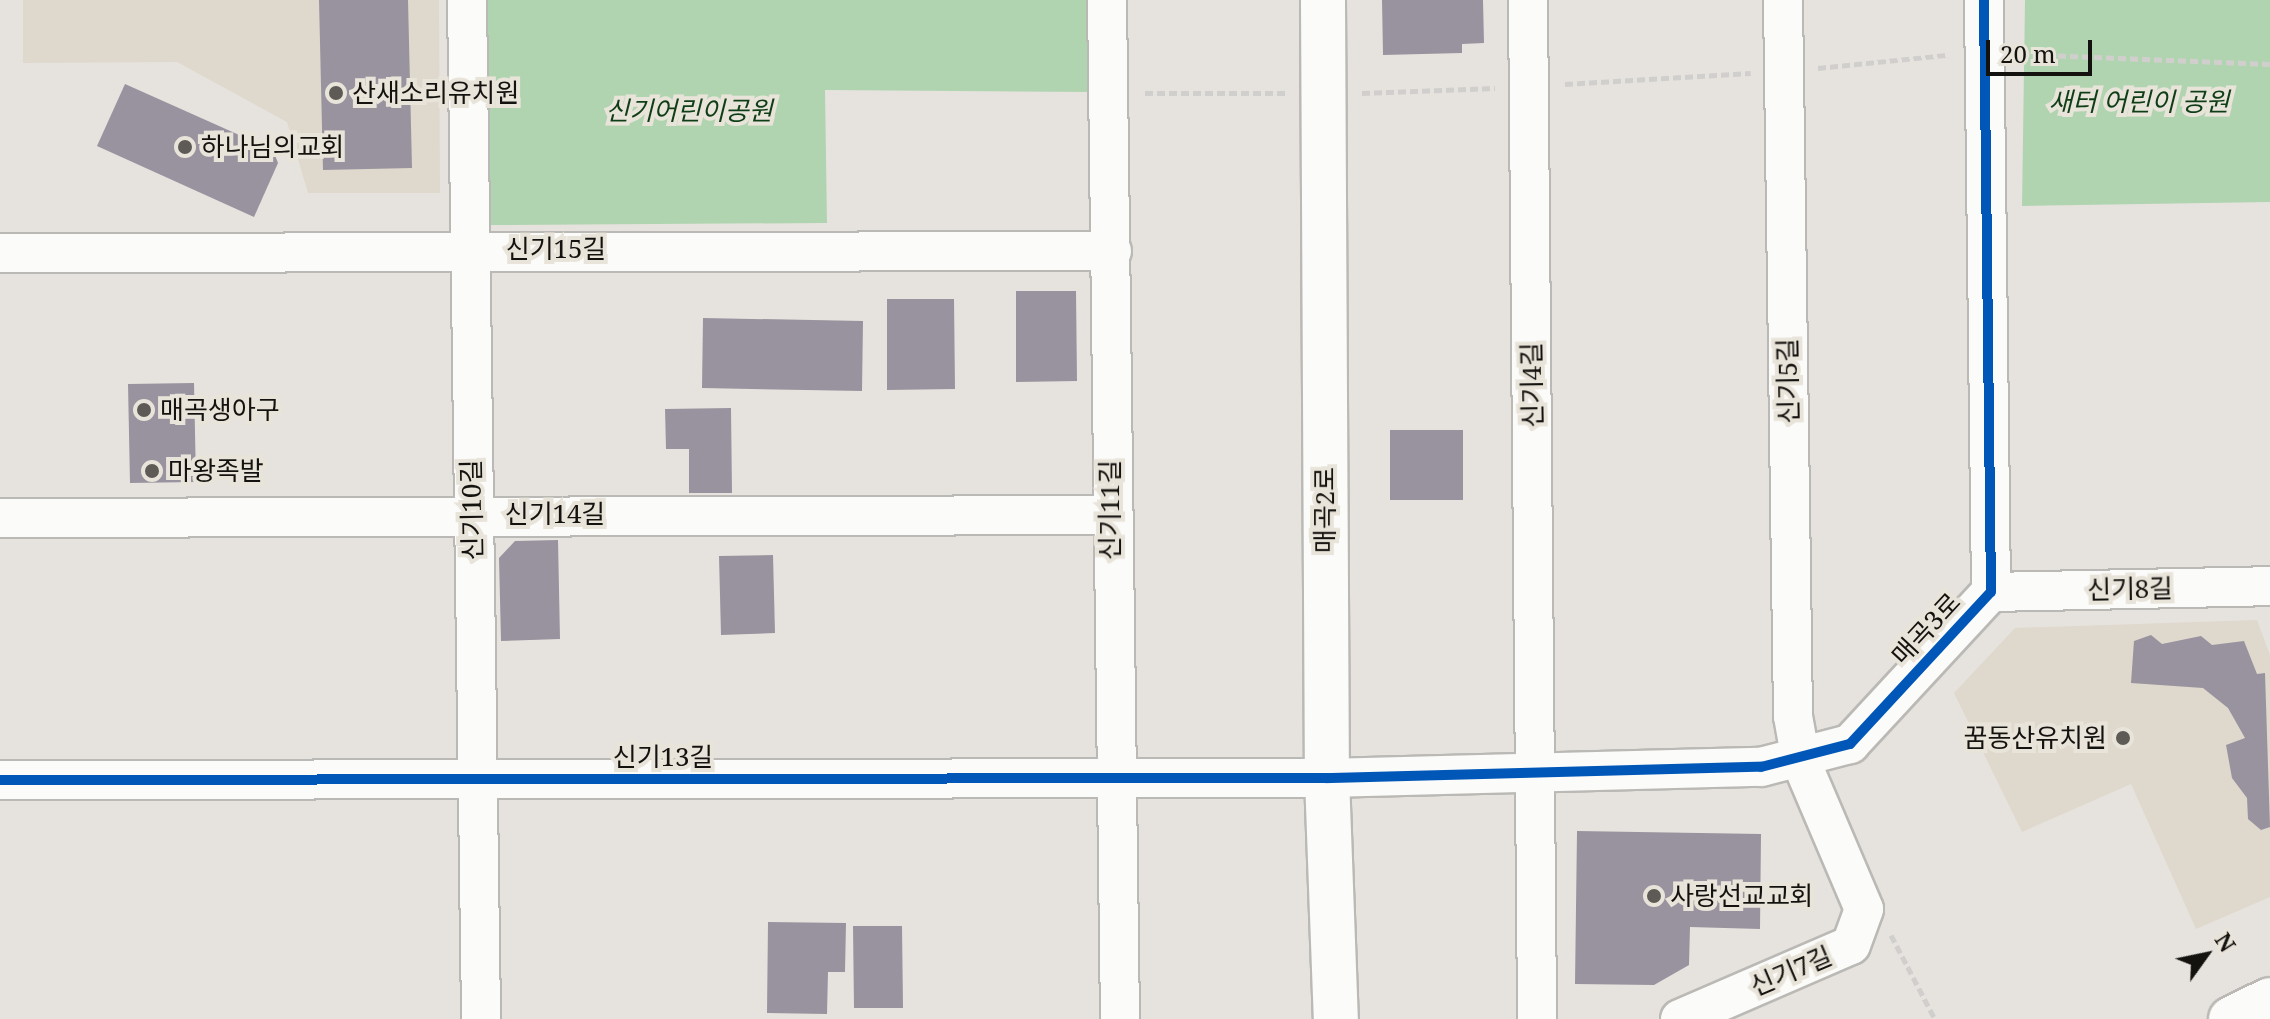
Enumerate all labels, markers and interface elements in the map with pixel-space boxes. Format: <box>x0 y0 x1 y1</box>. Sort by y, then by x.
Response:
scale bar <box>1990 24 2096 74</box>
text: 20 m <box>2000 37 2056 70</box>
place label: 산새소리유치원 <box>352 77 519 109</box>
marker: 산새소리유치원 <box>327 84 345 102</box>
park label: 새터 어린이 공원 <box>2049 86 2229 118</box>
park label: 신기어린이공원 <box>605 95 773 127</box>
place label: 하나님의교회 <box>201 131 345 163</box>
marker: 하나님의교회 <box>176 138 194 156</box>
street label: 신기15길 <box>506 233 606 265</box>
street label: 신기5길 <box>1772 338 1804 424</box>
street label: 신기4길 <box>1516 342 1548 428</box>
place label: 매곡생아구 <box>160 394 280 426</box>
marker: 매곡생아구 <box>135 401 153 419</box>
place label: 마왕족발 <box>168 455 264 487</box>
street label: 신기10길 <box>456 459 488 561</box>
street label: 신기11길 <box>1094 460 1126 560</box>
marker: 마왕족발 <box>143 462 161 480</box>
street label: 매곡2로 <box>1309 467 1341 553</box>
street label: 신기14길 <box>505 498 605 530</box>
street label: 신기8길 <box>2087 573 2173 605</box>
street label: 매곡3로 <box>1885 587 1967 671</box>
place label: 꿈동산유치원 <box>1963 722 2107 754</box>
marker: 꿈동산유치원 <box>2114 729 2132 747</box>
street label: 신기13길 <box>613 741 713 773</box>
place label: 사랑선교교회 <box>1670 880 1814 912</box>
marker: 사랑선교교회 <box>1645 887 1663 905</box>
north arrow <box>2166 915 2246 995</box>
text: N <box>2209 926 2243 957</box>
street label: 신기7길 <box>1745 940 1837 1002</box>

